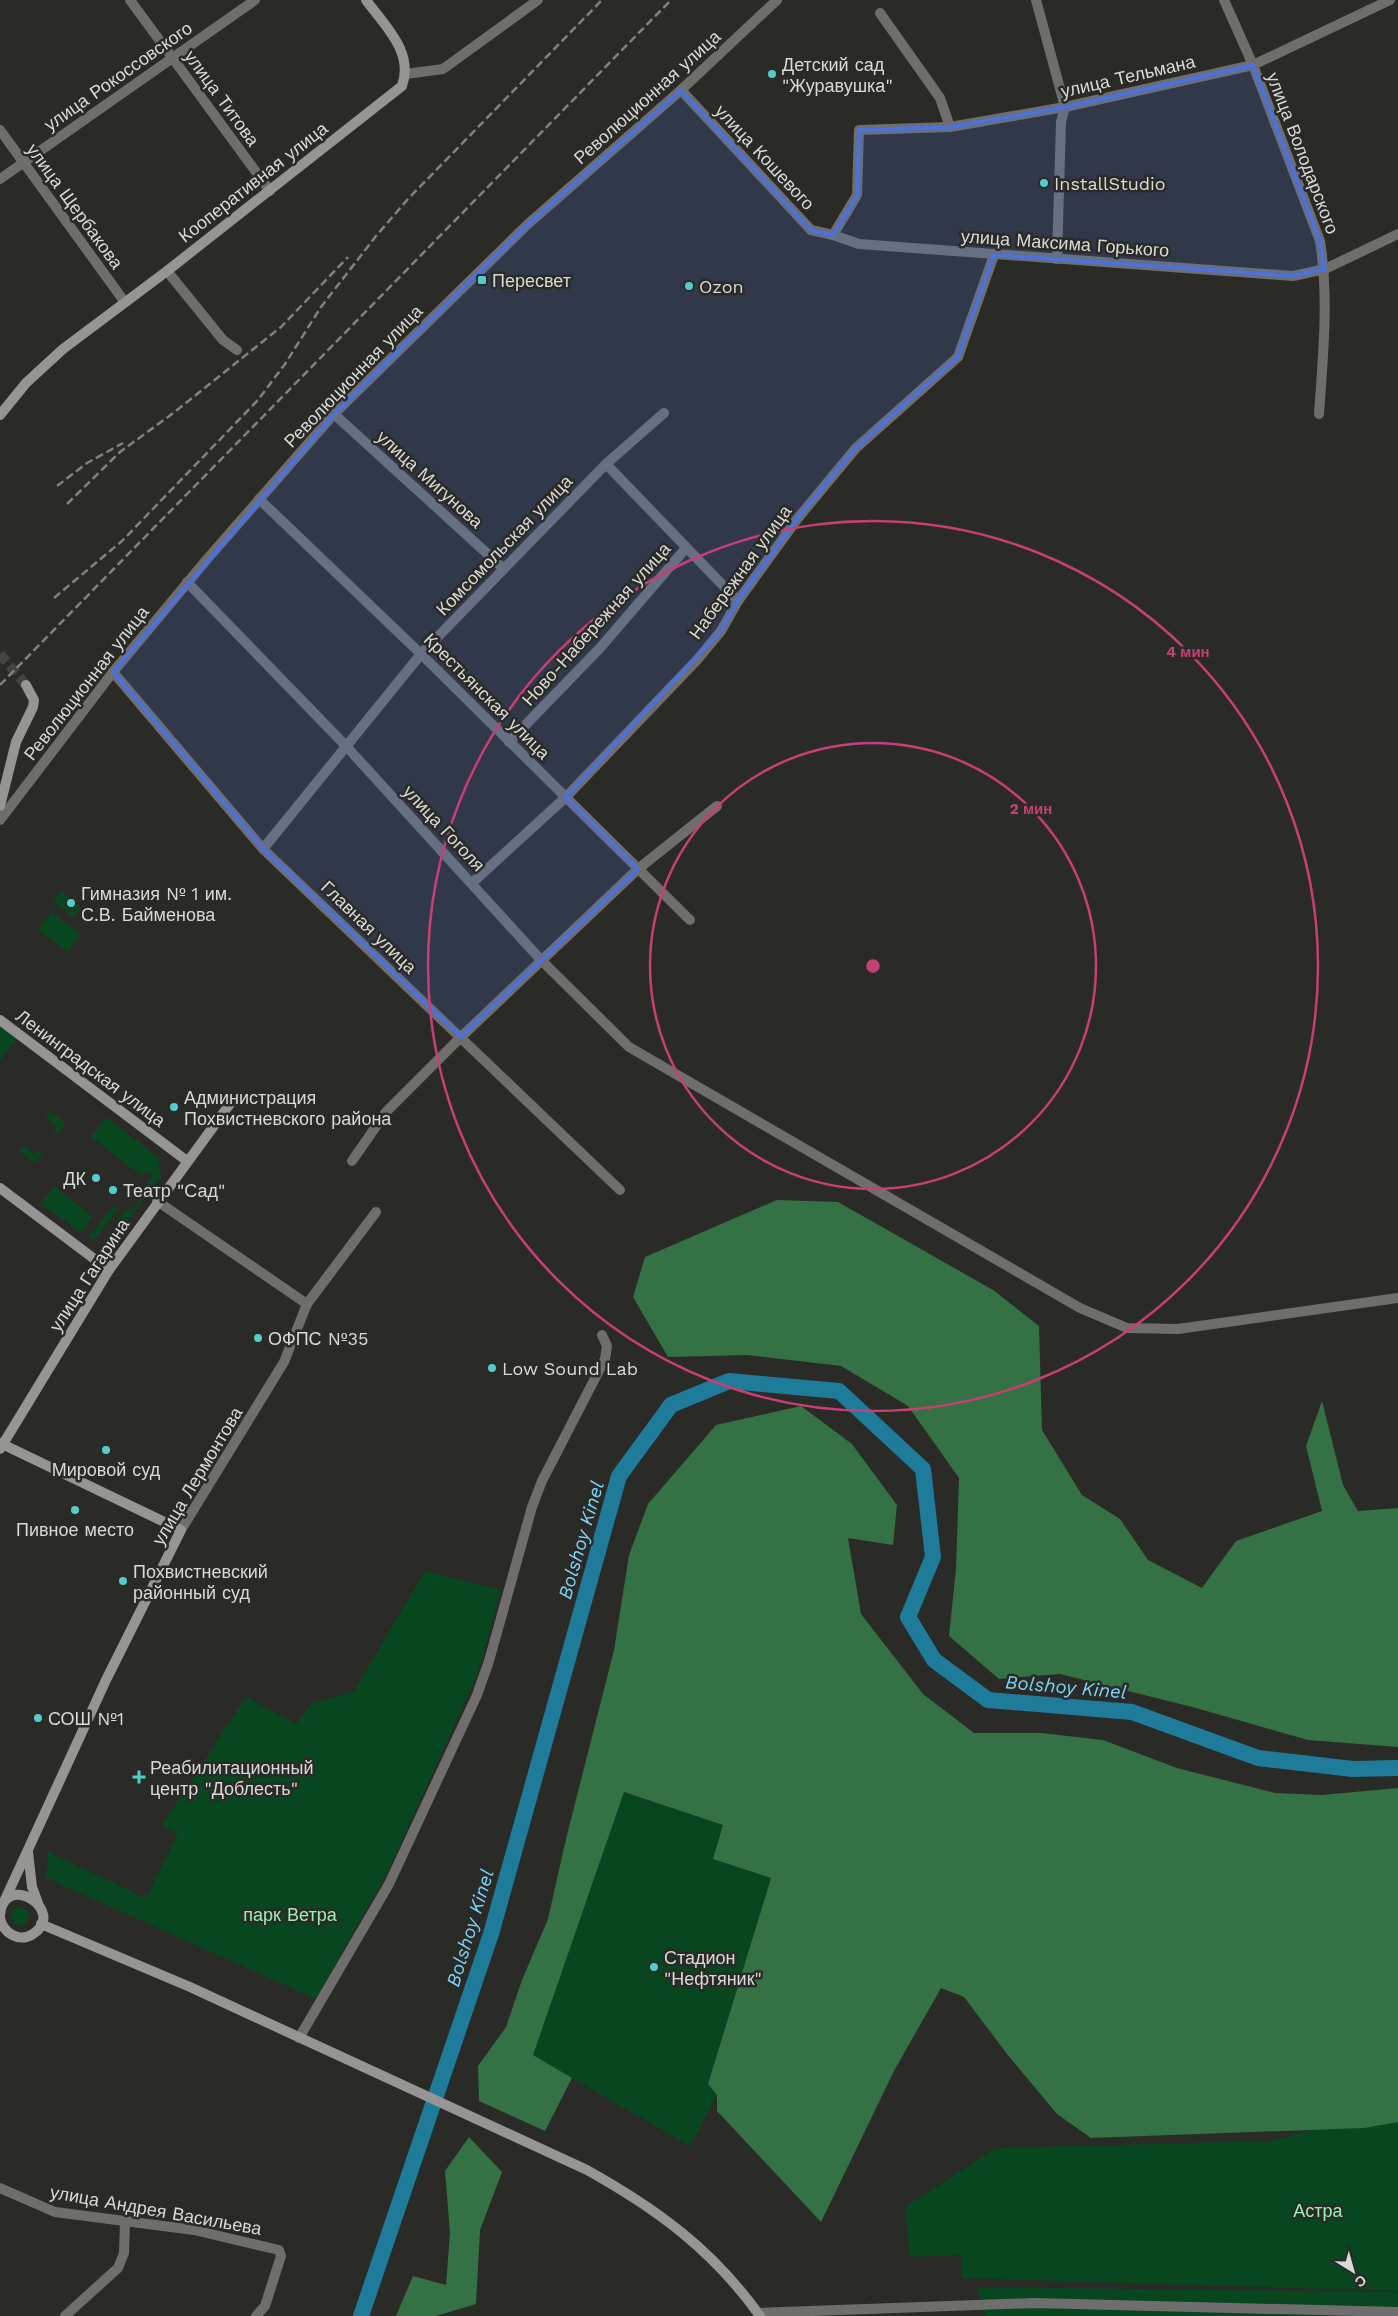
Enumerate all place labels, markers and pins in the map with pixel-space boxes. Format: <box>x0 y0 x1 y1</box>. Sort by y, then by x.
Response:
place label: Детский сад "Журавушка" <box>782 54 893 96</box>
marker: Детский сад "Журавушка" <box>766 68 778 80</box>
place label: InstallStudio <box>1054 173 1166 194</box>
marker: InstallStudio <box>1038 177 1050 189</box>
place label: Пересвет <box>492 270 571 291</box>
marker: Пересвет <box>476 274 488 286</box>
place label: Ozon <box>699 276 744 297</box>
marker: Ozon <box>683 280 695 292</box>
place label: Гимназия № 1 им. С.В. Байменова <box>81 883 232 925</box>
marker: Гимназия № 1 им. С.В. Байменова <box>65 897 77 909</box>
centre of rings <box>864 957 882 975</box>
place label: Администрация Похвистневского района <box>184 1087 392 1129</box>
marker: Администрация Похвистневского района <box>168 1101 180 1113</box>
place label: ДК <box>63 1168 87 1189</box>
marker: ДК <box>90 1172 102 1184</box>
place label: Театр "Сад" <box>123 1180 225 1201</box>
marker: Театр "Сад" <box>107 1184 119 1196</box>
place label: ОФПС №35 <box>268 1328 368 1349</box>
marker: ОФПС №35 <box>252 1332 264 1344</box>
place label: Low Sound Lab <box>502 1358 638 1379</box>
marker: Low Sound Lab <box>486 1362 498 1374</box>
marker: Мировой суд <box>100 1444 112 1456</box>
place label: Мировой суд <box>52 1459 161 1480</box>
marker: Пивное место <box>69 1504 81 1516</box>
place label: Пивное место <box>16 1519 134 1540</box>
place label: Похвистневский районный суд <box>133 1561 268 1603</box>
marker: Похвистневский районный суд <box>117 1575 129 1587</box>
place label: СОШ №1 <box>48 1708 124 1729</box>
marker: СОШ №1 <box>32 1712 44 1724</box>
place label: Реабилитационный центр "Доблесть" <box>150 1757 313 1799</box>
marker: Реабилитационный центр "Доблесть" <box>132 1770 146 1784</box>
place label: Стадион "Нефтяник" <box>664 1947 762 1989</box>
marker: Стадион "Нефтяник" <box>648 1961 660 1973</box>

